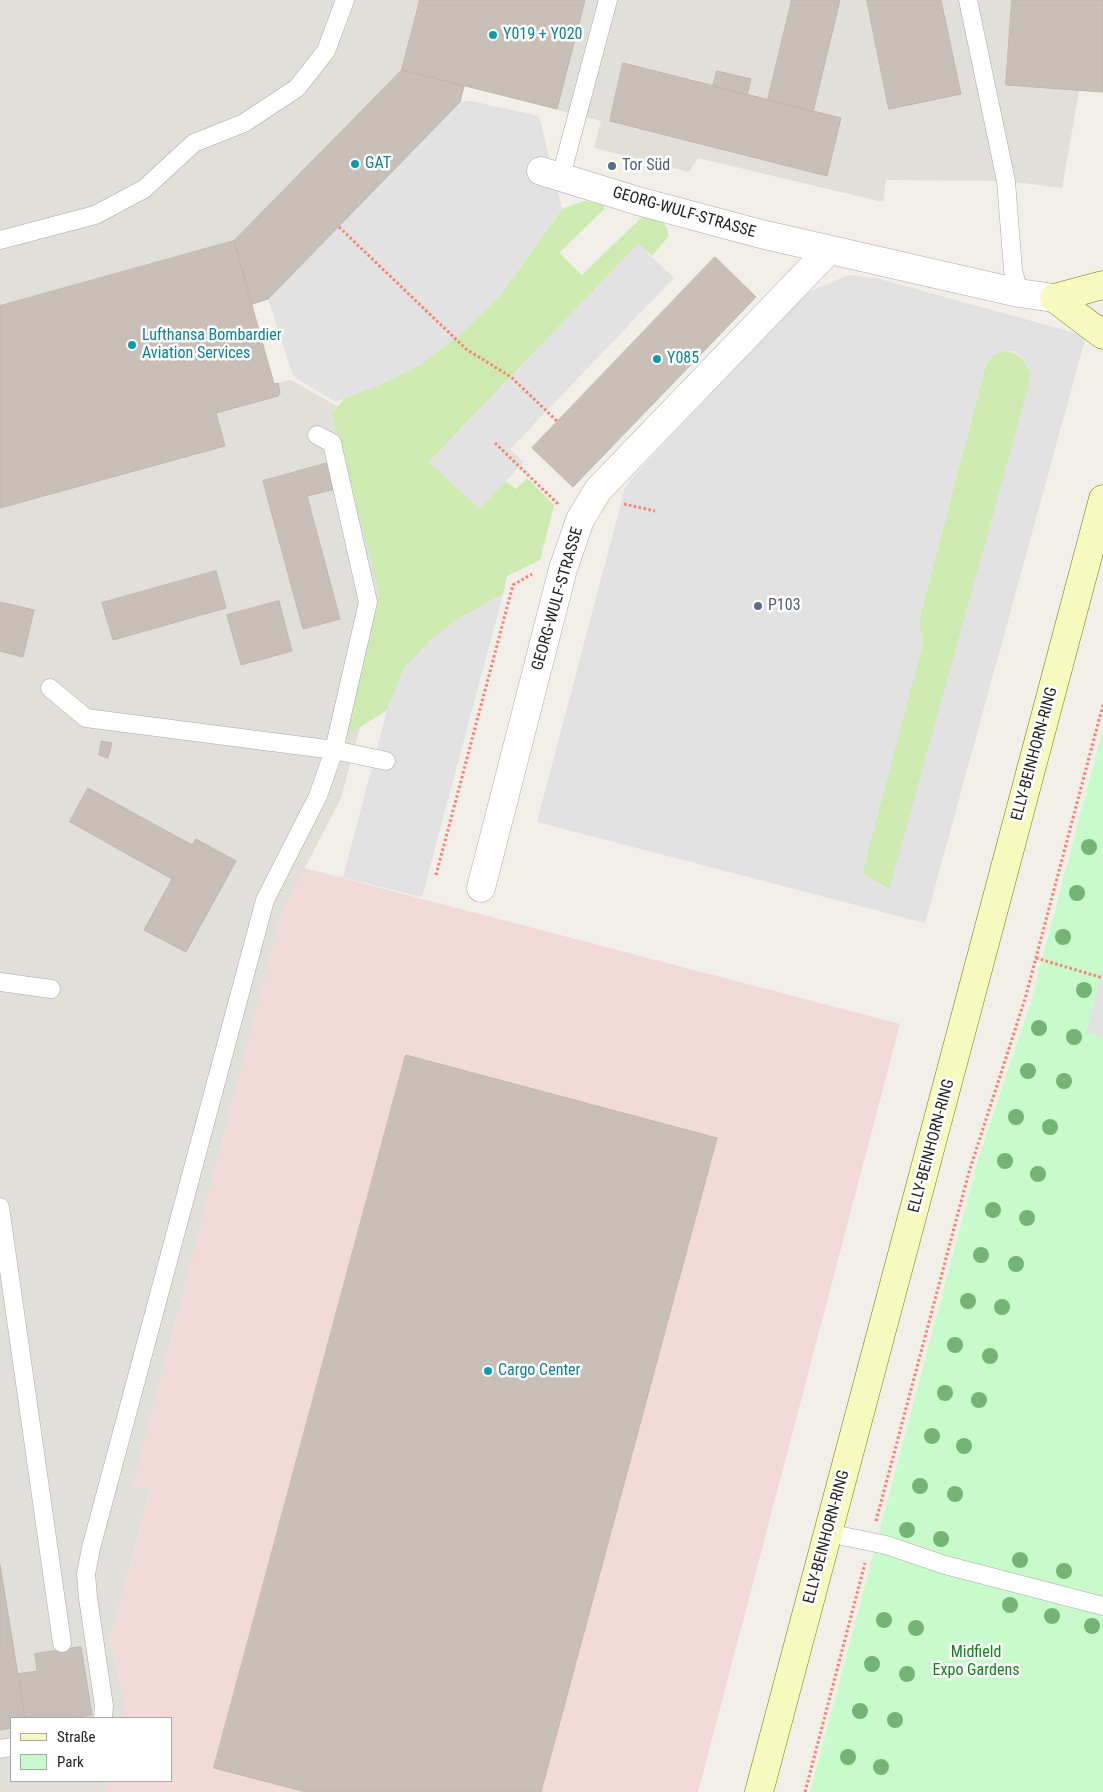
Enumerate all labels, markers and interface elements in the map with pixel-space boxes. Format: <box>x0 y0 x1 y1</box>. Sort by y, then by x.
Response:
place label: Y019 + Y020 <box>503 25 582 45</box>
marker: Y019 + Y020 <box>487 29 499 41</box>
place label: GAT <box>365 154 391 174</box>
place label: Tor Süd <box>622 156 670 176</box>
marker: GAT <box>349 158 361 170</box>
marker: Tor Süd <box>606 160 618 172</box>
street label: GEORG-WULF-STRASSE <box>610 183 758 243</box>
place label: Lufthansa Bombardier Aviation Services <box>142 326 282 364</box>
marker: Lufthansa Bombardier Aviation Services <box>126 339 138 351</box>
place label: Y085 <box>667 349 699 369</box>
marker: Y085 <box>651 353 663 365</box>
street label: GEORG-WULF-STRASSE <box>528 525 588 673</box>
place label: P103 <box>768 596 801 616</box>
marker: P103 <box>752 600 764 612</box>
street label: ELLY-BEINHORN-RING <box>1008 685 1062 823</box>
street label: ELLY-BEINHORN-RING <box>905 1077 959 1215</box>
place label: Cargo Center <box>498 1361 580 1381</box>
marker: Cargo Center <box>482 1365 494 1377</box>
street label: ELLY-BEINHORN-RING <box>800 1468 854 1606</box>
park label: Midfield Expo Gardens <box>933 1643 1019 1681</box>
legend <box>10 1717 172 1782</box>
text: Straße <box>57 1728 96 1746</box>
text: Park <box>57 1753 84 1771</box>

